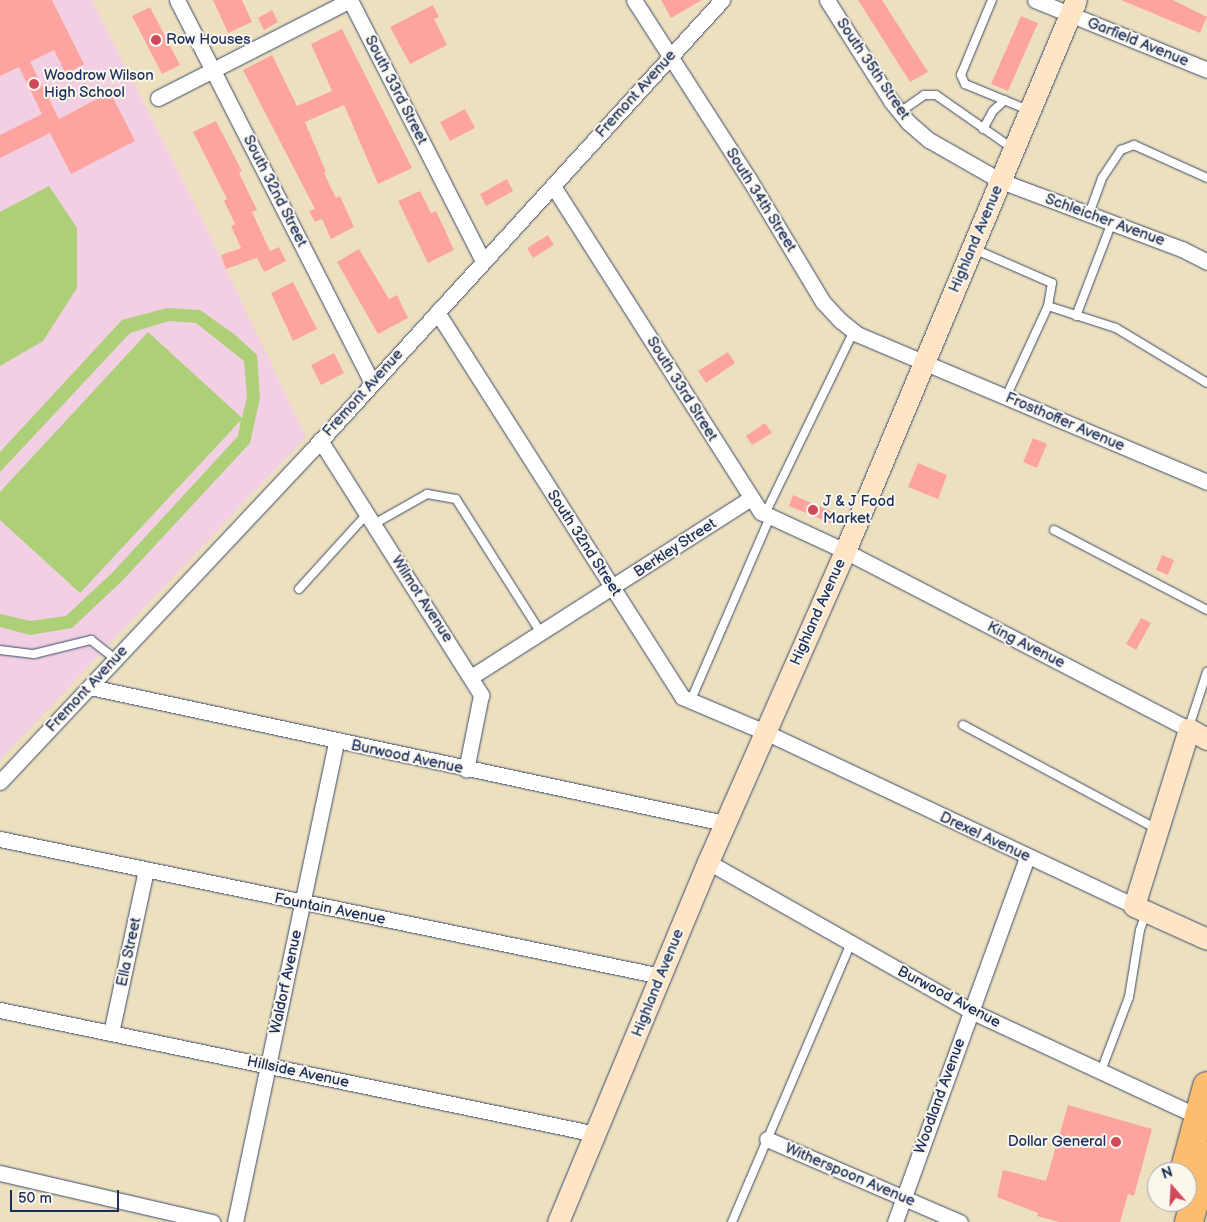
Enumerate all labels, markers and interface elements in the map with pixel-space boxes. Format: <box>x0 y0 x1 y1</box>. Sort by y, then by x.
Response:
street label: Garfield Avenue <box>1085 14 1191 70</box>
street label: South 35th Street <box>832 15 914 123</box>
place label: Row Houses <box>166 31 251 49</box>
street label: South 33rd Street <box>361 32 431 148</box>
marker: Row Houses <box>150 34 162 46</box>
street label: Fremont Avenue <box>592 47 680 141</box>
place label: Woodrow Wilson High School <box>44 66 154 101</box>
marker: Woodrow Wilson High School <box>28 78 40 90</box>
street label: South 32nd Street <box>239 132 311 250</box>
street label: South 34th Street <box>722 145 800 255</box>
street label: Highland Avenue <box>945 183 1007 295</box>
street label: Schleicher Avenue <box>1043 190 1167 250</box>
street label: South 33rd Street <box>643 333 721 445</box>
street label: Fremont Avenue <box>319 346 407 440</box>
street label: Frosthoffer Avenue <box>1003 389 1127 455</box>
street label: South 32nd Street <box>543 486 625 600</box>
place label: J & J Food Market <box>823 492 895 527</box>
marker: J & J Food Market <box>807 504 819 516</box>
street label: Berkley Street <box>630 514 720 582</box>
street label: Wilmot Avenue <box>387 552 457 646</box>
street label: Highland Avenue <box>786 556 850 668</box>
street label: King Avenue <box>984 618 1068 672</box>
street label: Fremont Avenue <box>42 642 132 736</box>
street label: Burwood Avenue <box>349 736 465 778</box>
street label: Drexel Avenue <box>937 808 1033 866</box>
street label: Fountain Avenue <box>273 889 387 929</box>
street label: Ella Street <box>113 916 145 988</box>
street label: Highland Avenue <box>628 927 688 1039</box>
street label: Waldorf Avenue <box>266 928 306 1036</box>
street label: Burwood Avenue <box>894 962 1004 1032</box>
street label: Woodland Avenue <box>911 1036 969 1156</box>
street label: Hillside Avenue <box>245 1052 351 1092</box>
place label: Dollar General <box>1008 1133 1106 1151</box>
marker: Dollar General <box>1110 1136 1122 1148</box>
street label: Witherspoon Avenue <box>782 1139 918 1211</box>
north arrow <box>1147 1162 1197 1212</box>
text: N <box>1160 1164 1175 1183</box>
scale bar <box>12 1180 121 1212</box>
text: 50 m <box>18 1189 52 1208</box>

